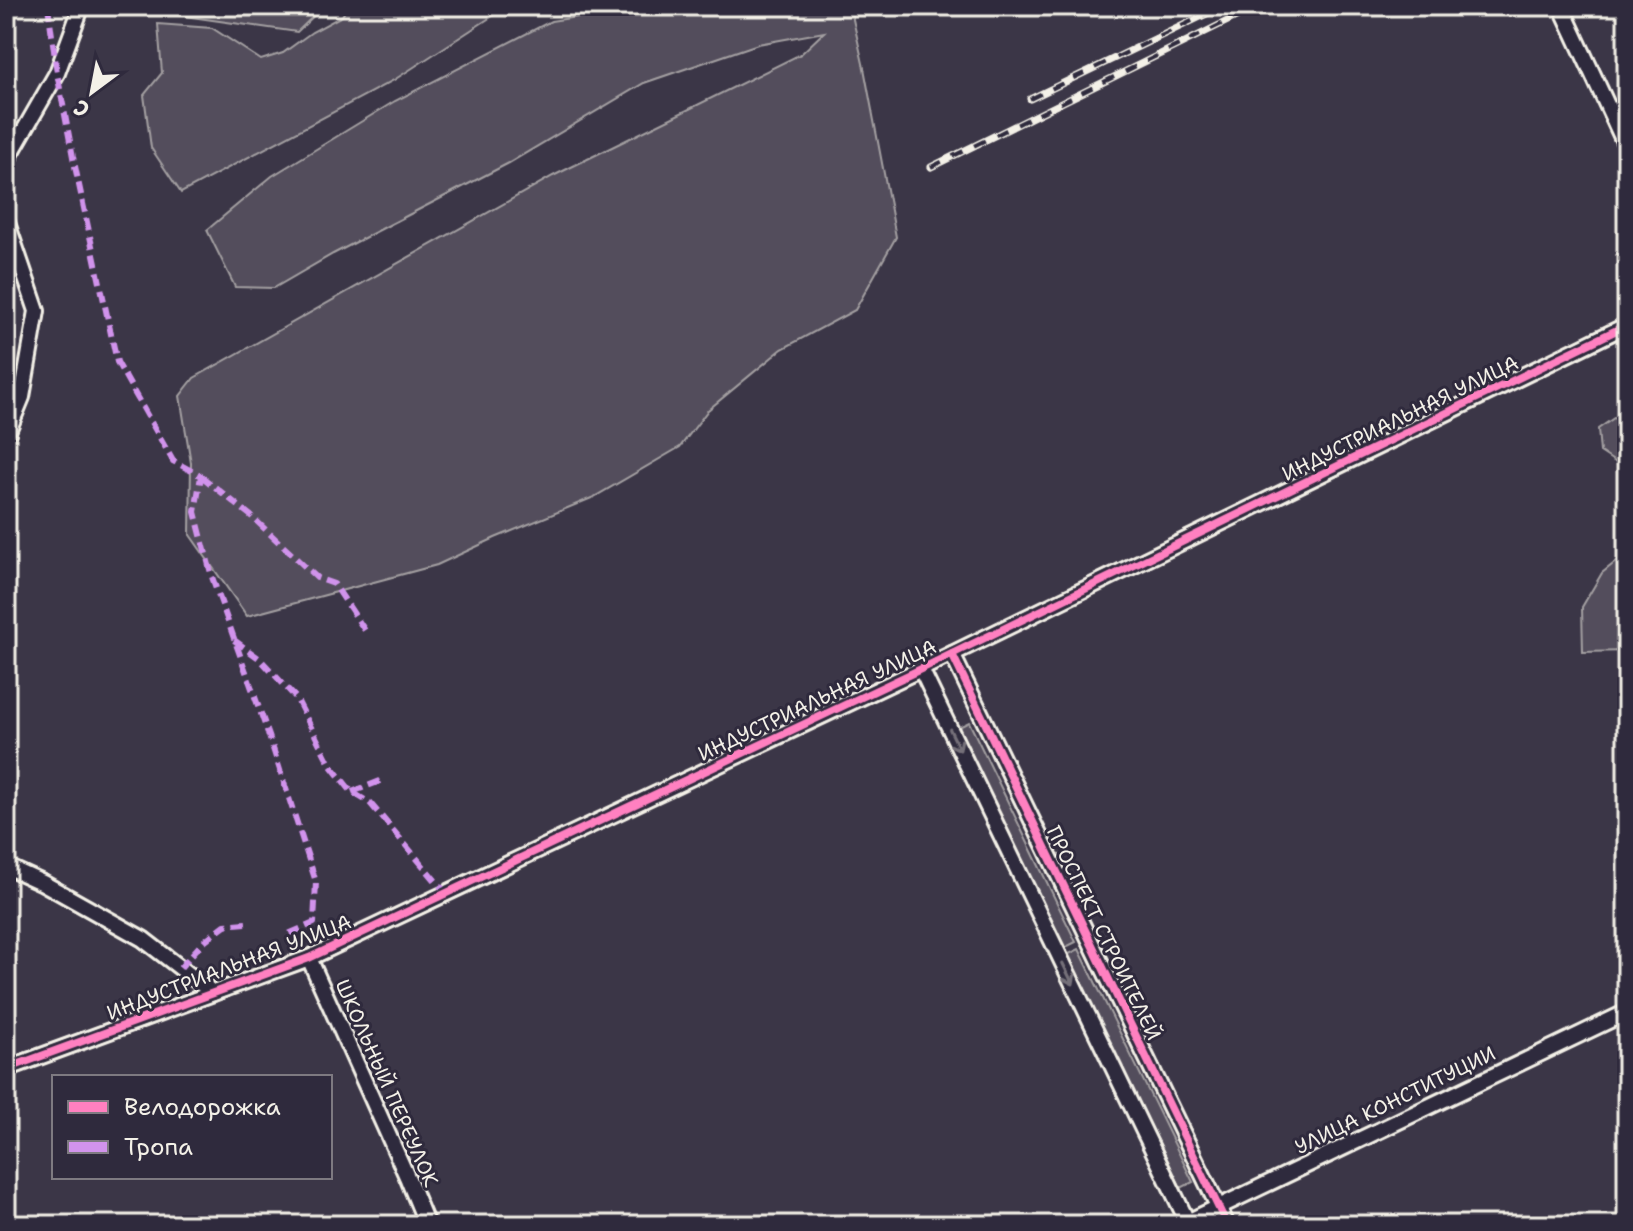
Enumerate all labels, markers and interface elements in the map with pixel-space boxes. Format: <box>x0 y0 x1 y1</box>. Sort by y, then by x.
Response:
north arrow <box>52 52 132 132</box>
text: С <box>68 93 95 124</box>
street label: ИНДУСТРИАЛЬНАЯ УЛИЦА <box>1277 349 1523 487</box>
street label: ИНДУСТРИАЛЬНАЯ УЛИЦА <box>694 633 940 767</box>
one-way arrow <box>948 727 963 751</box>
street label: ПРОСПЕКТ СТРОИТЕЛЕЙ <box>1041 822 1167 1044</box>
street label: ИНДУСТРИАЛЬНАЯ УЛИЦА <box>103 908 355 1026</box>
one-way arrow <box>1061 961 1076 985</box>
street label: ШКОЛЬНЫЙ ПЕРЕУЛОК <box>329 975 445 1191</box>
street label: УЛИЦА КОНСТИТУЦИИ <box>1290 1040 1500 1160</box>
legend <box>52 1075 332 1179</box>
text: Велодорожка <box>124 1091 281 1123</box>
text: Тропа <box>124 1131 193 1163</box>

